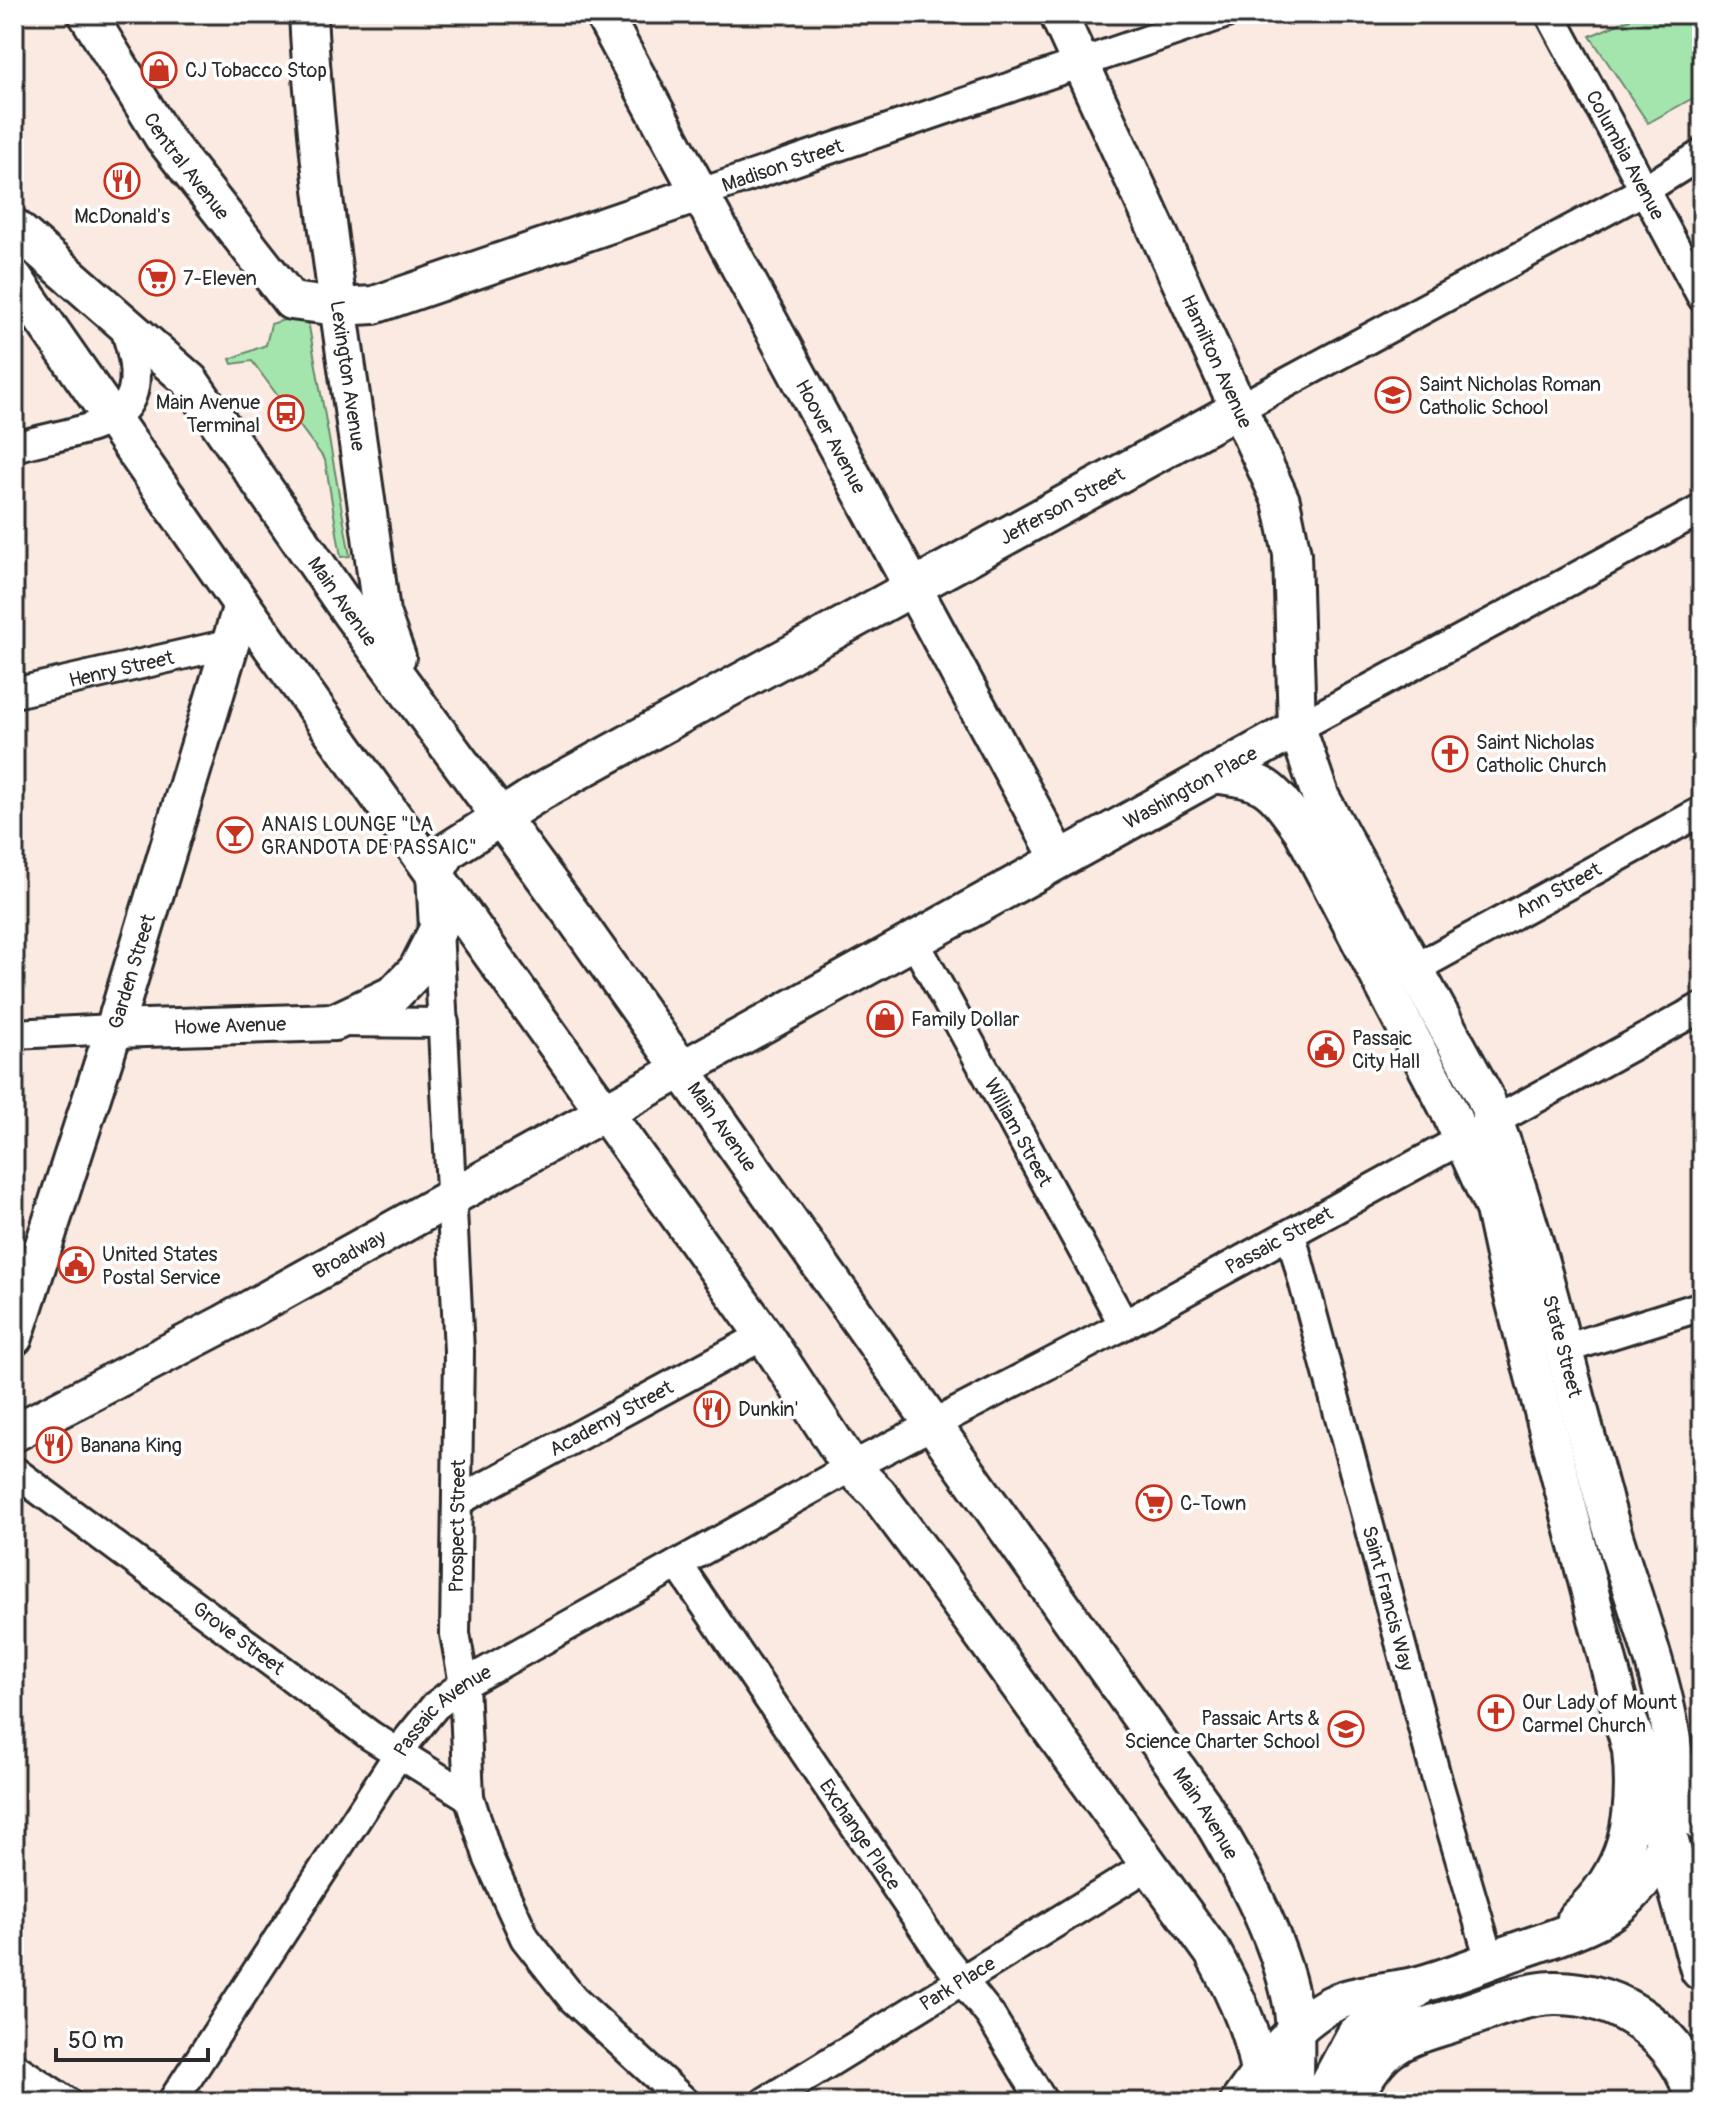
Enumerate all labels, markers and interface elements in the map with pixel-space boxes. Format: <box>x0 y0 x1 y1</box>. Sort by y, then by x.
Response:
shop icon: CJ Tobacco Stop <box>140 51 178 89</box>
place label: CJ Tobacco Stop <box>185 58 327 83</box>
street label: Columbia Avenue <box>1580 86 1670 224</box>
street label: Central Avenue <box>138 108 235 225</box>
street label: Madison Street <box>719 133 847 198</box>
restaurant icon: McDonald's <box>103 162 141 200</box>
place label: McDonald's <box>74 204 170 229</box>
supermarket icon: 7-Eleven <box>138 259 176 297</box>
place label: 7-Eleven <box>183 266 257 291</box>
street label: Hamilton Avenue <box>1175 291 1258 432</box>
street label: Lexington Avenue <box>325 299 371 453</box>
place label: Saint Nicholas Roman Catholic School <box>1419 372 1601 420</box>
street label: Hoover Avenue <box>790 375 872 498</box>
school or university icon: Saint Nicholas Roman Catholic School <box>1374 376 1412 414</box>
place label: Main Avenue Terminal <box>156 390 260 438</box>
bus stop icon: Main Avenue Terminal <box>267 394 305 432</box>
street label: Jefferson Street <box>995 461 1130 551</box>
street label: Main Avenue <box>302 552 383 652</box>
street label: Henry Street <box>66 645 177 693</box>
place label: Saint Nicholas Catholic Church <box>1476 730 1607 778</box>
church icon: Saint Nicholas Catholic Church <box>1431 735 1469 773</box>
street label: Washington Place <box>1119 740 1262 835</box>
place label: ANAIS LOUNGE "LA GRANDOTA DE PASSAIC" <box>261 812 477 860</box>
bar icon: ANAIS LOUNGE "LA GRANDOTA DE PASSAIC" <box>216 816 254 854</box>
street label: Ann Street <box>1511 856 1606 924</box>
street label: Garden Street <box>103 910 161 1032</box>
shop icon: Family Dollar <box>866 1000 904 1038</box>
place label: Family Dollar <box>911 1007 1019 1032</box>
street label: Howe Avenue <box>173 1012 287 1040</box>
place label: Passaic City Hall <box>1352 1026 1420 1074</box>
public building icon: Passaic City Hall <box>1307 1030 1345 1068</box>
street label: William Street <box>978 1074 1058 1192</box>
street label: Main Avenue <box>682 1077 762 1177</box>
street label: Passaic Street <box>1221 1200 1338 1280</box>
street label: Broadway <box>309 1224 391 1285</box>
place label: United States Postal Service <box>102 1242 221 1290</box>
public building icon: United States Postal Service <box>57 1246 95 1284</box>
street label: State Street <box>1537 1292 1588 1401</box>
street label: Academy Street <box>545 1374 678 1462</box>
restaurant icon: Dunkin' <box>693 1390 731 1428</box>
place label: Dunkin' <box>738 1397 799 1422</box>
restaurant icon: Banana King <box>35 1426 73 1464</box>
place label: Banana King <box>80 1433 182 1458</box>
street label: Prospect Street <box>444 1458 471 1593</box>
supermarket icon: C-Town <box>1135 1484 1173 1522</box>
place label: C-Town <box>1180 1491 1246 1516</box>
street label: Saint Francis Way <box>1356 1523 1419 1674</box>
street label: Grove Street <box>188 1596 290 1681</box>
street label: Passaic Avenue <box>388 1659 496 1761</box>
place label: Our Lady of Mount Carmel Church <box>1522 1690 1678 1738</box>
church icon: Our Lady of Mount Carmel Church <box>1477 1694 1515 1732</box>
place label: Passaic Arts & Science Charter School <box>1124 1706 1320 1754</box>
school or university icon: Passaic Arts & Science Charter School <box>1327 1710 1365 1748</box>
street label: Main Avenue <box>1167 1763 1244 1864</box>
street label: Exchange Place <box>814 1774 906 1895</box>
street label: Park Place <box>915 1951 1000 2017</box>
scale bar <box>56 2012 208 2062</box>
text: 50 m <box>68 2026 124 2055</box>

